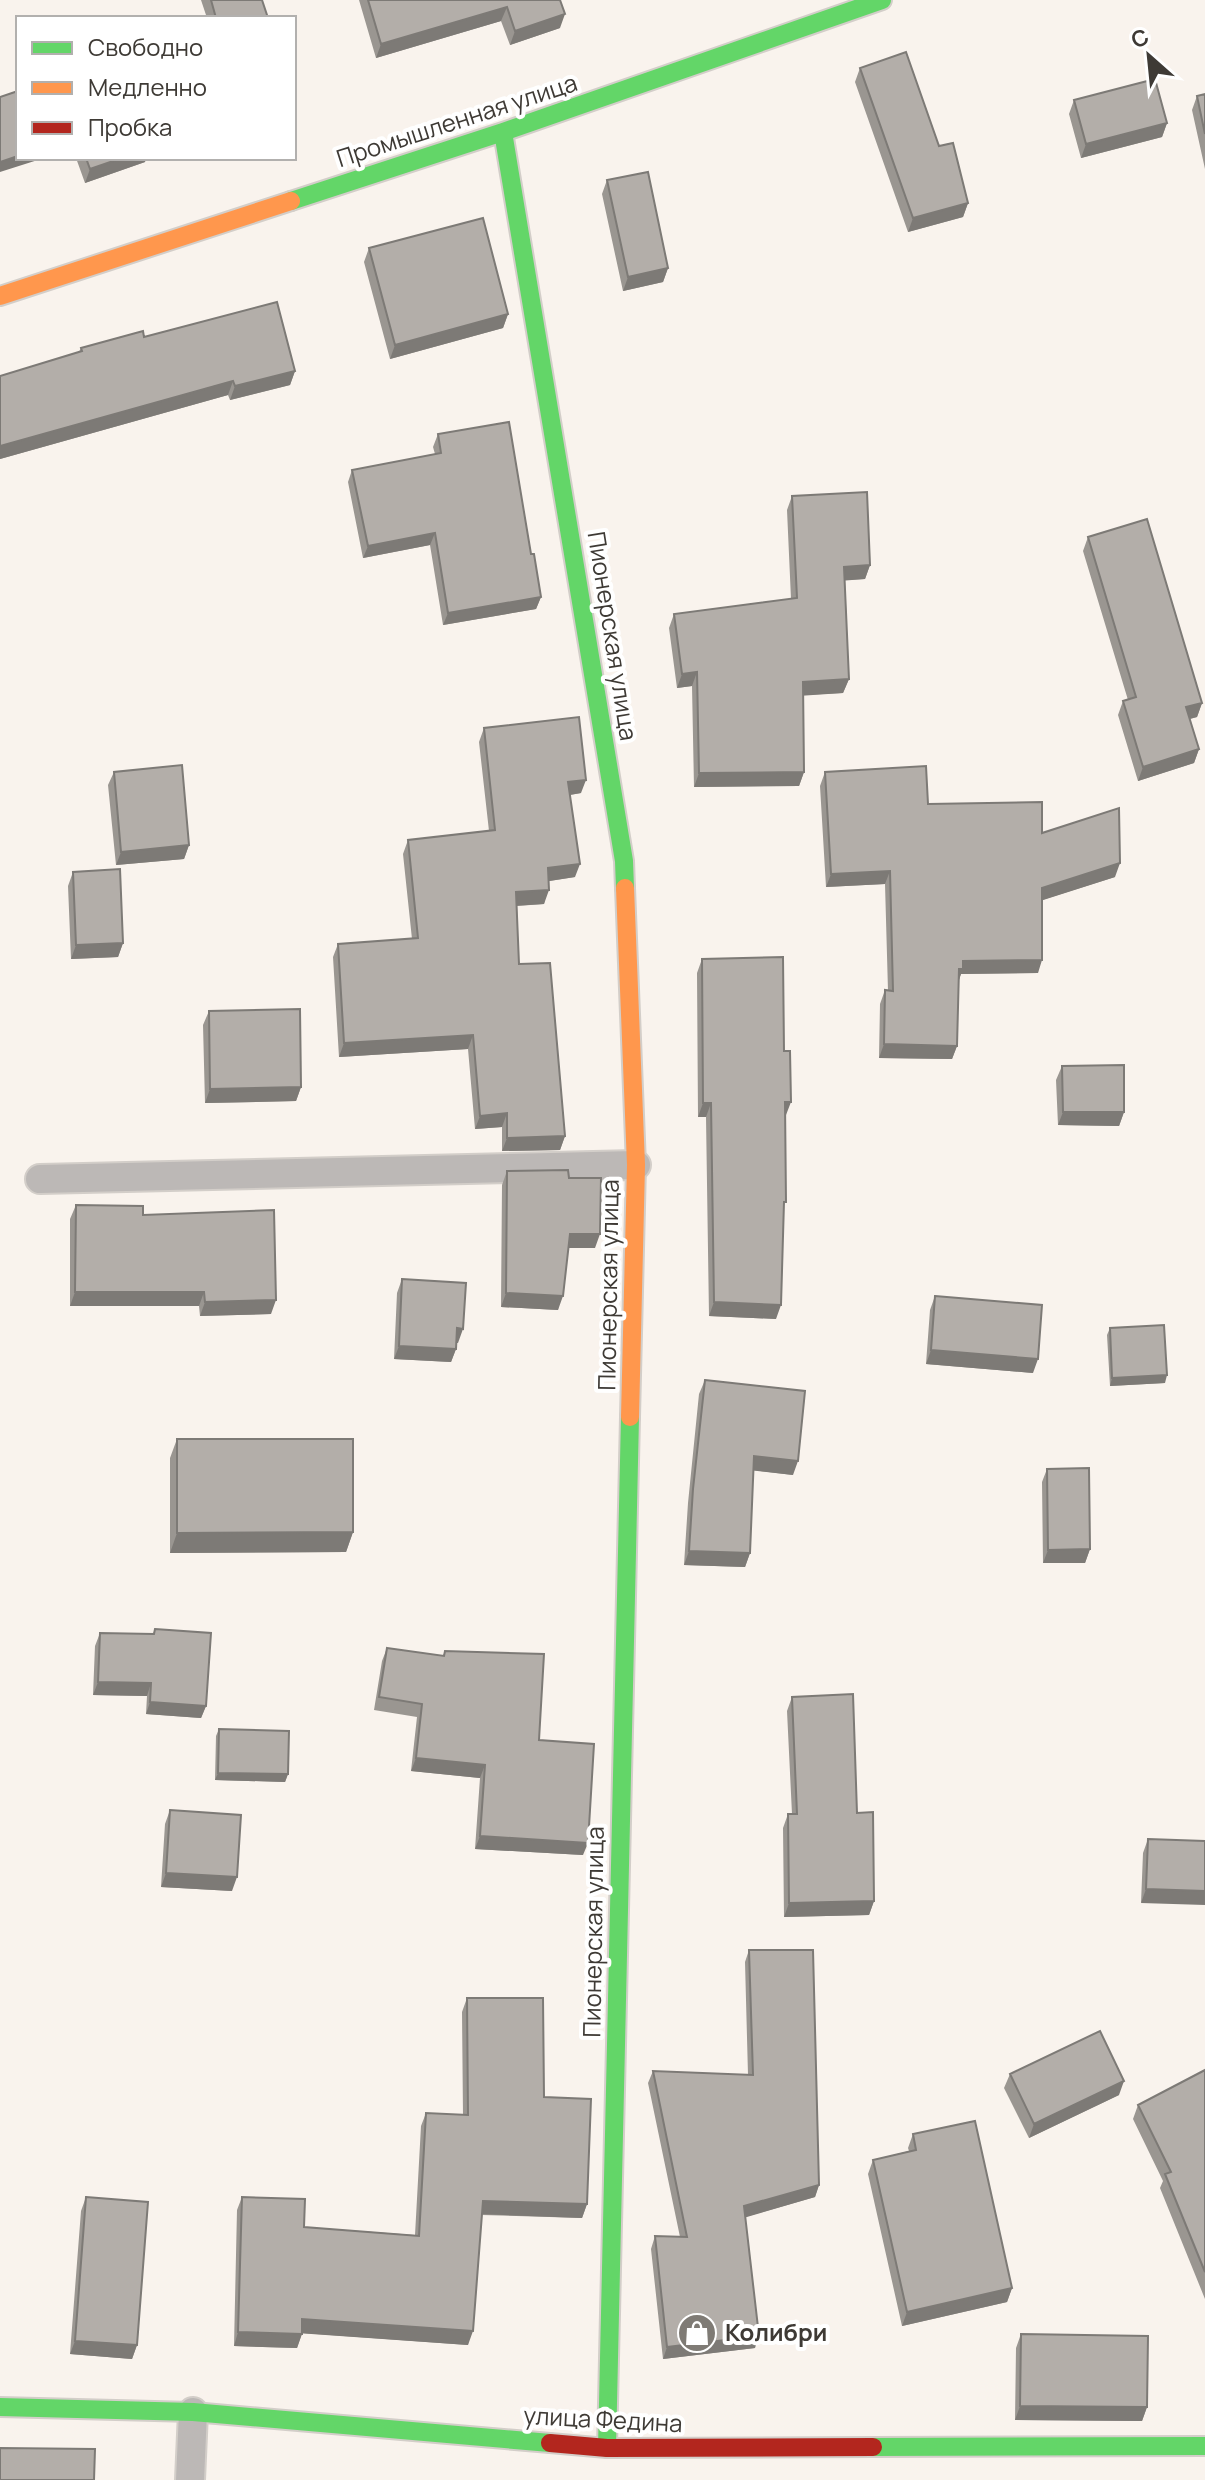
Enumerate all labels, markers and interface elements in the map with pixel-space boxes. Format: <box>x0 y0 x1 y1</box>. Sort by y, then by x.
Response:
legend <box>16 16 296 160</box>
north arrow <box>1109 16 1189 96</box>
text: С <box>1126 21 1154 55</box>
text: Свободно <box>88 30 203 63</box>
street label: Промышленная улица <box>332 65 581 174</box>
text: Медленно <box>88 70 207 103</box>
text: Пробка <box>88 110 172 143</box>
street label: Пионерская улица <box>581 529 646 743</box>
street label: Пионерская улица <box>589 1179 626 1391</box>
street label: Пионерская улица <box>574 1826 611 2038</box>
shop icon: Колибри <box>676 2312 718 2354</box>
place label: Колибри <box>725 2315 827 2348</box>
street label: улица Федина <box>523 2398 683 2439</box>

